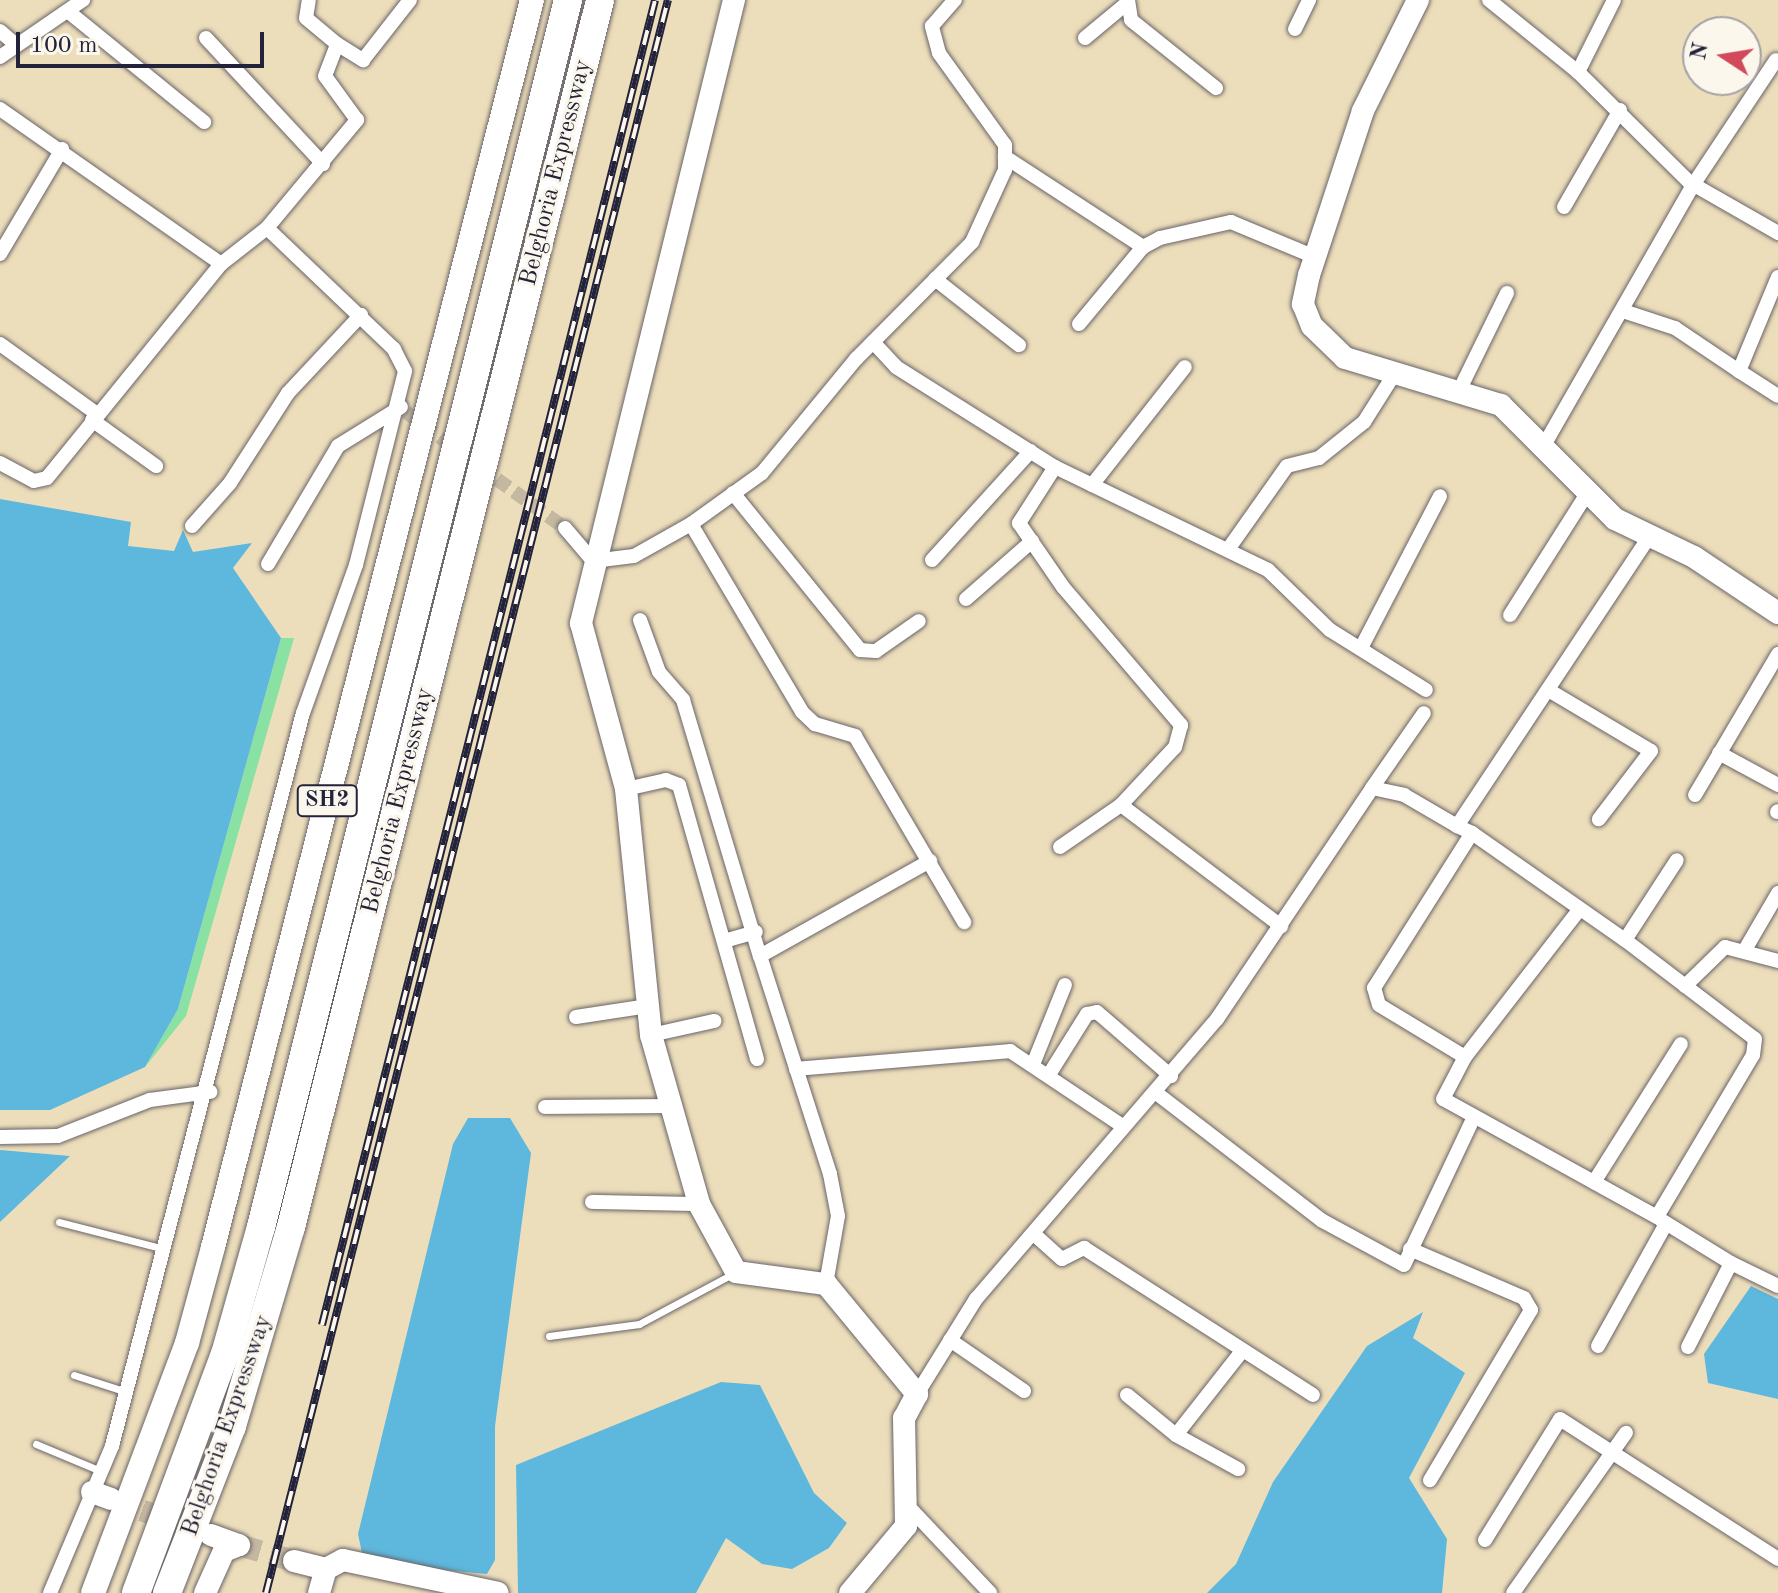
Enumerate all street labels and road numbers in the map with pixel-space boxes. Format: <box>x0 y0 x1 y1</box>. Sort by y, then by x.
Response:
street label: Belghoria Expressway <box>515 57 599 289</box>
street label: Belghoria Expressway <box>357 685 441 917</box>
road number: SH2 <box>295 783 359 819</box>
street label: Belghoria Expressway <box>177 1312 279 1540</box>

